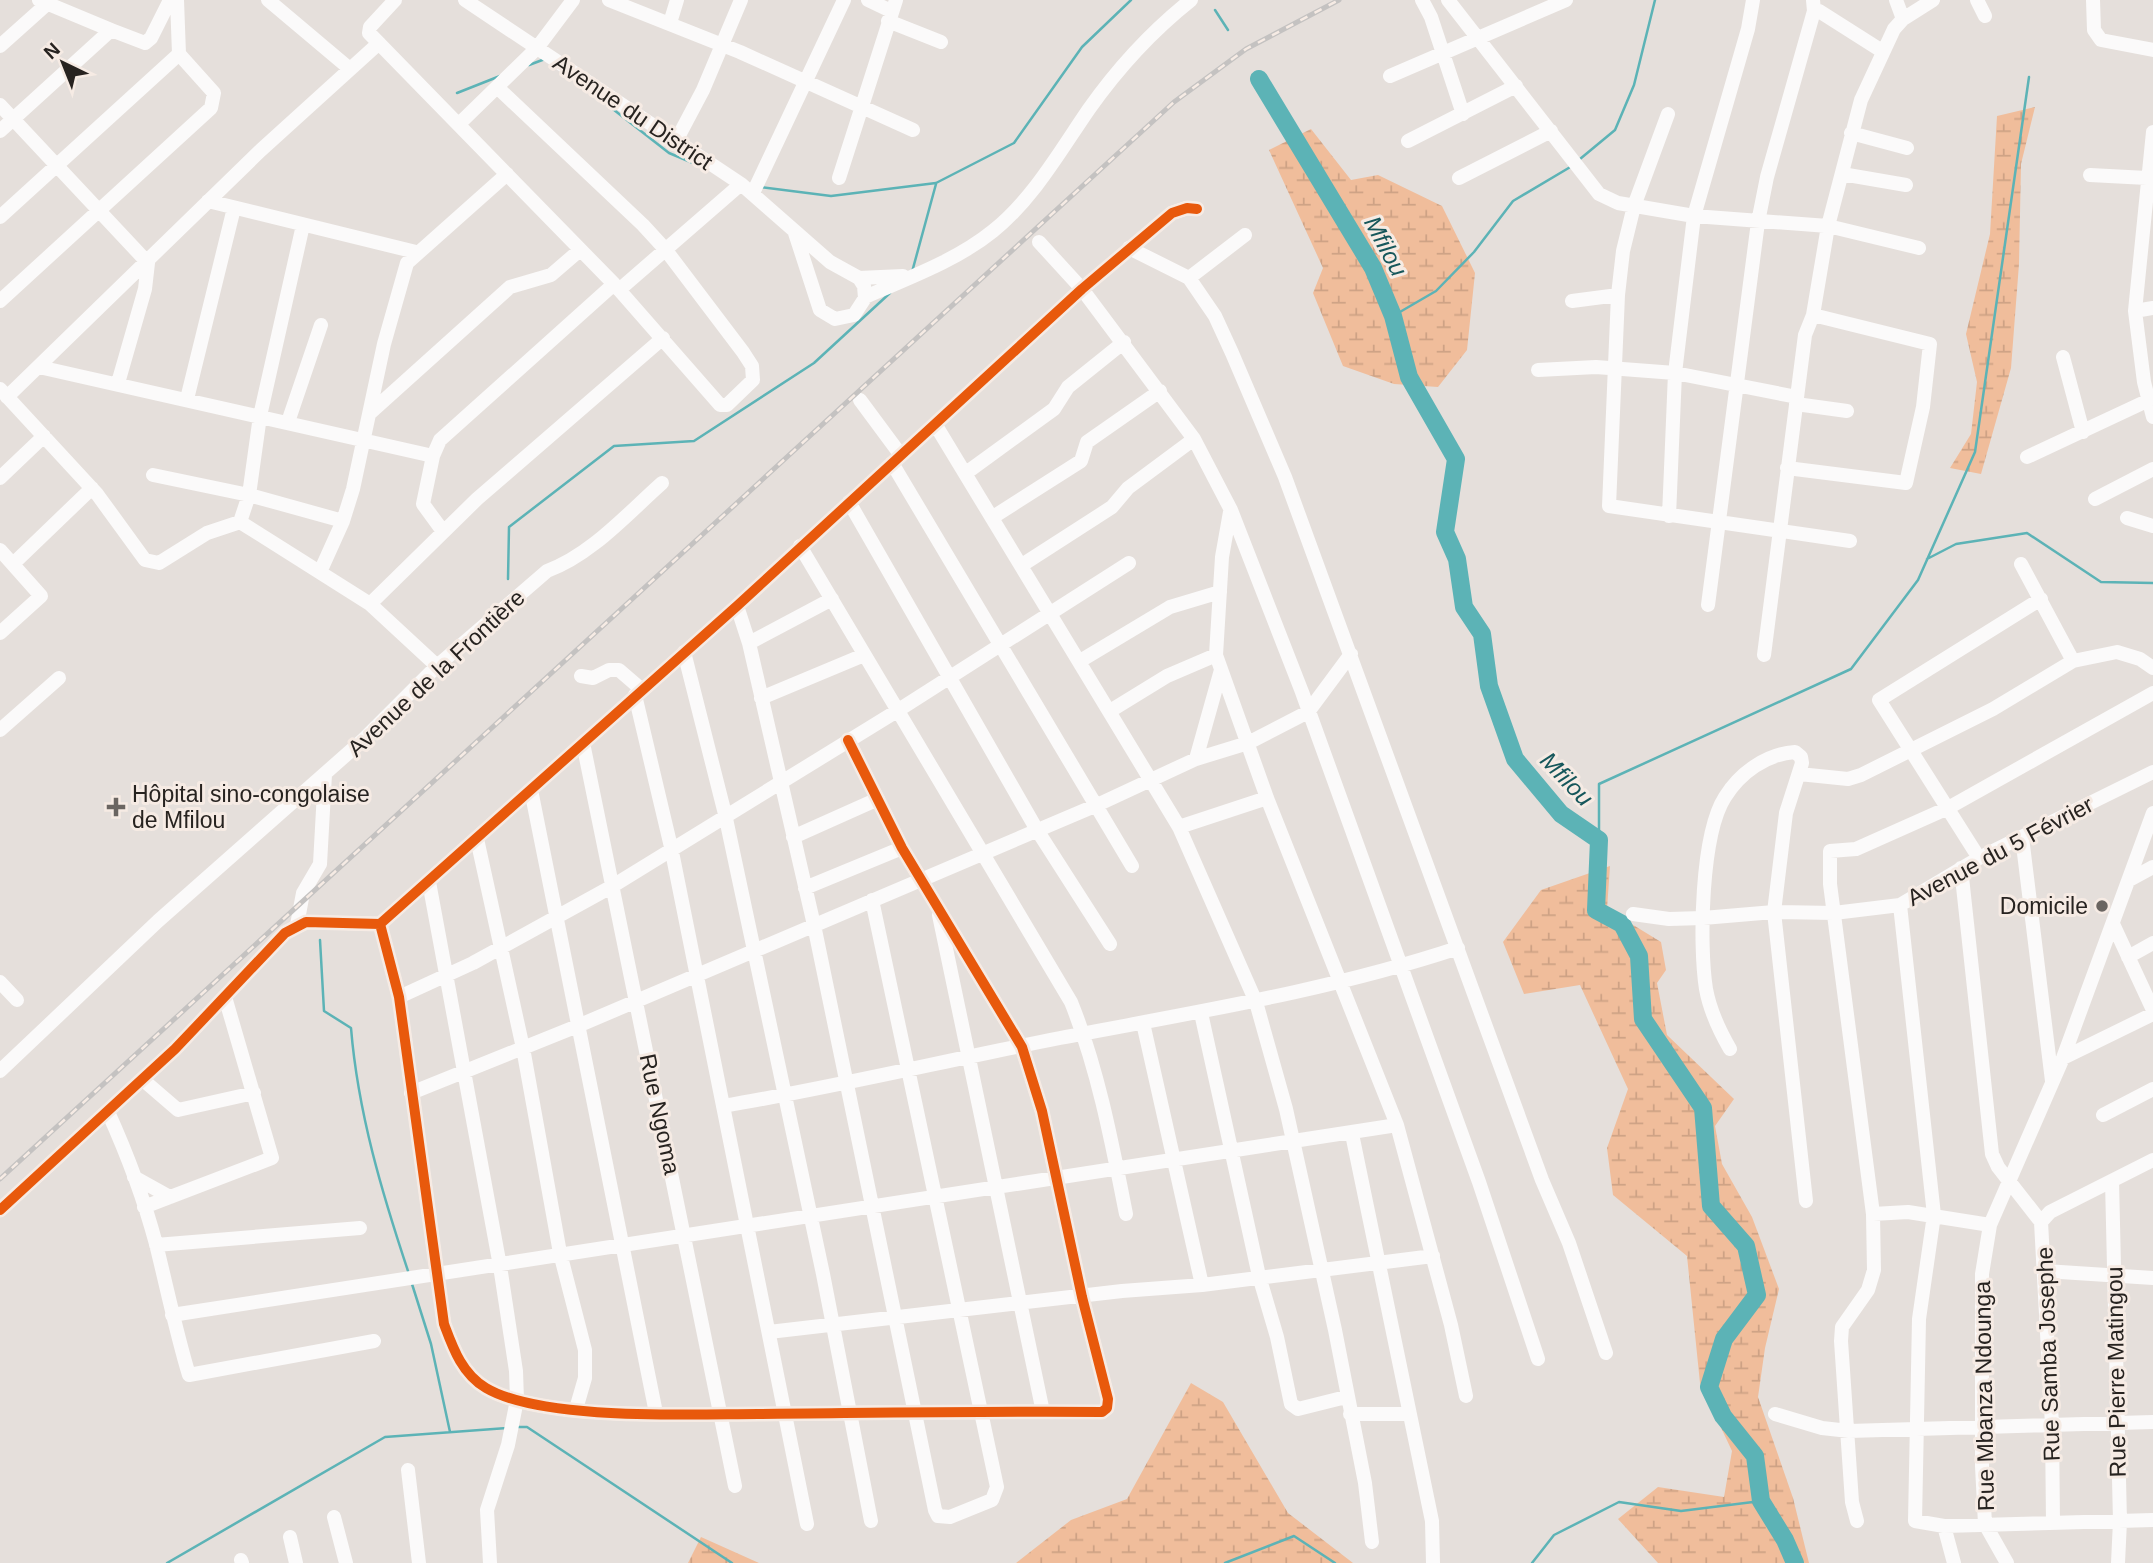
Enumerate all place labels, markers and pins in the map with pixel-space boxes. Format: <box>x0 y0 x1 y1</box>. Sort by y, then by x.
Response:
place label: Hôpital sino-congolaise de Mfilou <box>132 781 370 833</box>
marker: Hôpital sino-congolaise de Mfilou <box>106 797 126 817</box>
place label: Domicile <box>2000 893 2088 919</box>
marker: Domicile <box>2094 898 2110 914</box>

